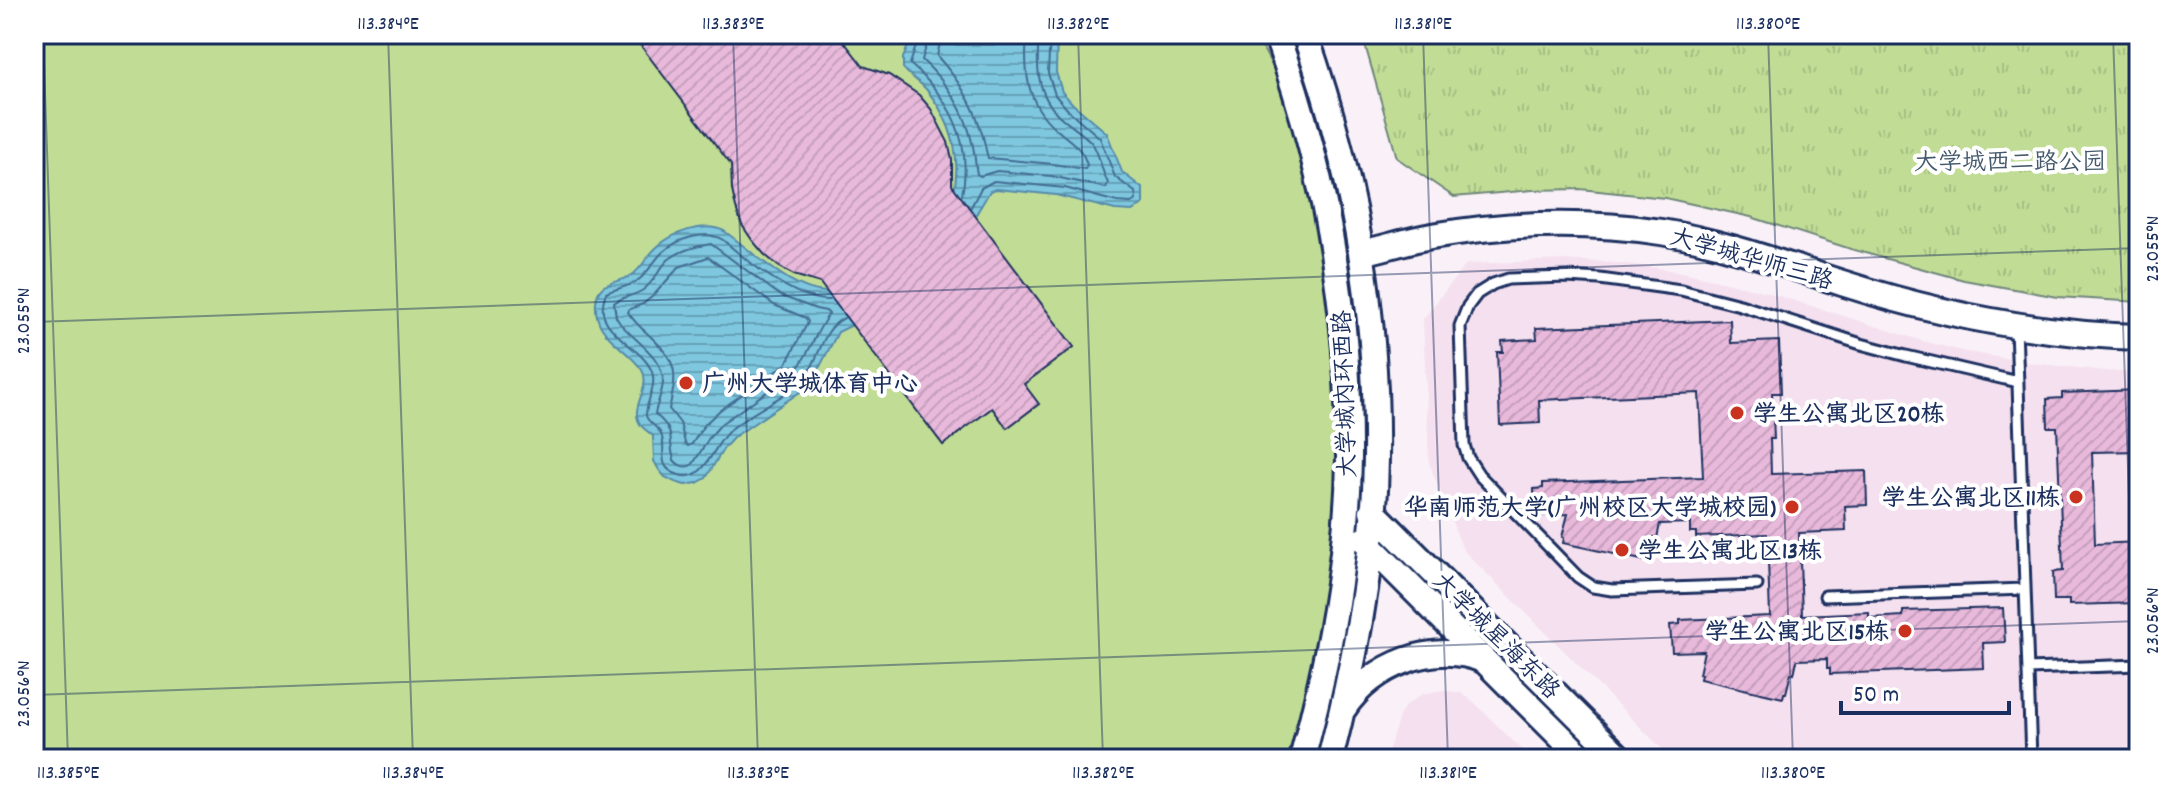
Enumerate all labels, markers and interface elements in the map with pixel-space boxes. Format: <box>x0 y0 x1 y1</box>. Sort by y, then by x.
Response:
text: 113.384°E <box>357 11 419 39</box>
text: 113.383°E <box>702 11 764 39</box>
text: 113.382°E <box>1047 11 1109 39</box>
text: 113.381°E <box>1394 11 1452 39</box>
text: 113.380°E <box>1736 11 1800 39</box>
park label: 大学城西二路公园 <box>1914 147 2106 181</box>
text: 23.055°N <box>2140 216 2168 282</box>
street label: 大学城华师三路 <box>1666 221 1837 300</box>
text: 23.055°N <box>11 288 39 354</box>
street label: 大学城内环西路 <box>1327 309 1367 478</box>
place label: 广州大学城体育中心 <box>702 369 918 403</box>
marker: 广州大学城体育中心 <box>677 374 695 392</box>
place label: 学生公寓北区20栋 <box>1753 399 1945 433</box>
marker: 学生公寓北区20栋 <box>1728 404 1746 422</box>
place label: 学生公寓北区11栋 <box>1881 483 2060 517</box>
marker: 学生公寓北区11栋 <box>2067 488 2085 506</box>
place label: 华南师范大学(广州校区大学城校园) <box>1404 493 1776 527</box>
marker: 华南师范大学(广州校区大学城校园) <box>1783 498 1801 516</box>
place label: 学生公寓北区13栋 <box>1638 536 1822 570</box>
marker: 学生公寓北区13栋 <box>1613 541 1631 559</box>
street label: 大学城星海东路 <box>1423 566 1566 709</box>
text: 23.056°N <box>2140 587 2168 655</box>
place label: 学生公寓北区15栋 <box>1705 617 1889 651</box>
marker: 学生公寓北区15栋 <box>1896 622 1914 640</box>
text: 23.056°N <box>11 660 39 728</box>
scale bar <box>1841 665 2009 715</box>
text: 50 m <box>1853 679 1899 713</box>
text: 113.385°E <box>37 760 99 788</box>
text: 113.384°E <box>382 760 444 788</box>
text: 113.383°E <box>727 760 789 788</box>
text: 113.382°E <box>1072 760 1134 788</box>
text: 113.381°E <box>1419 760 1477 788</box>
text: 113.380°E <box>1761 760 1825 788</box>

